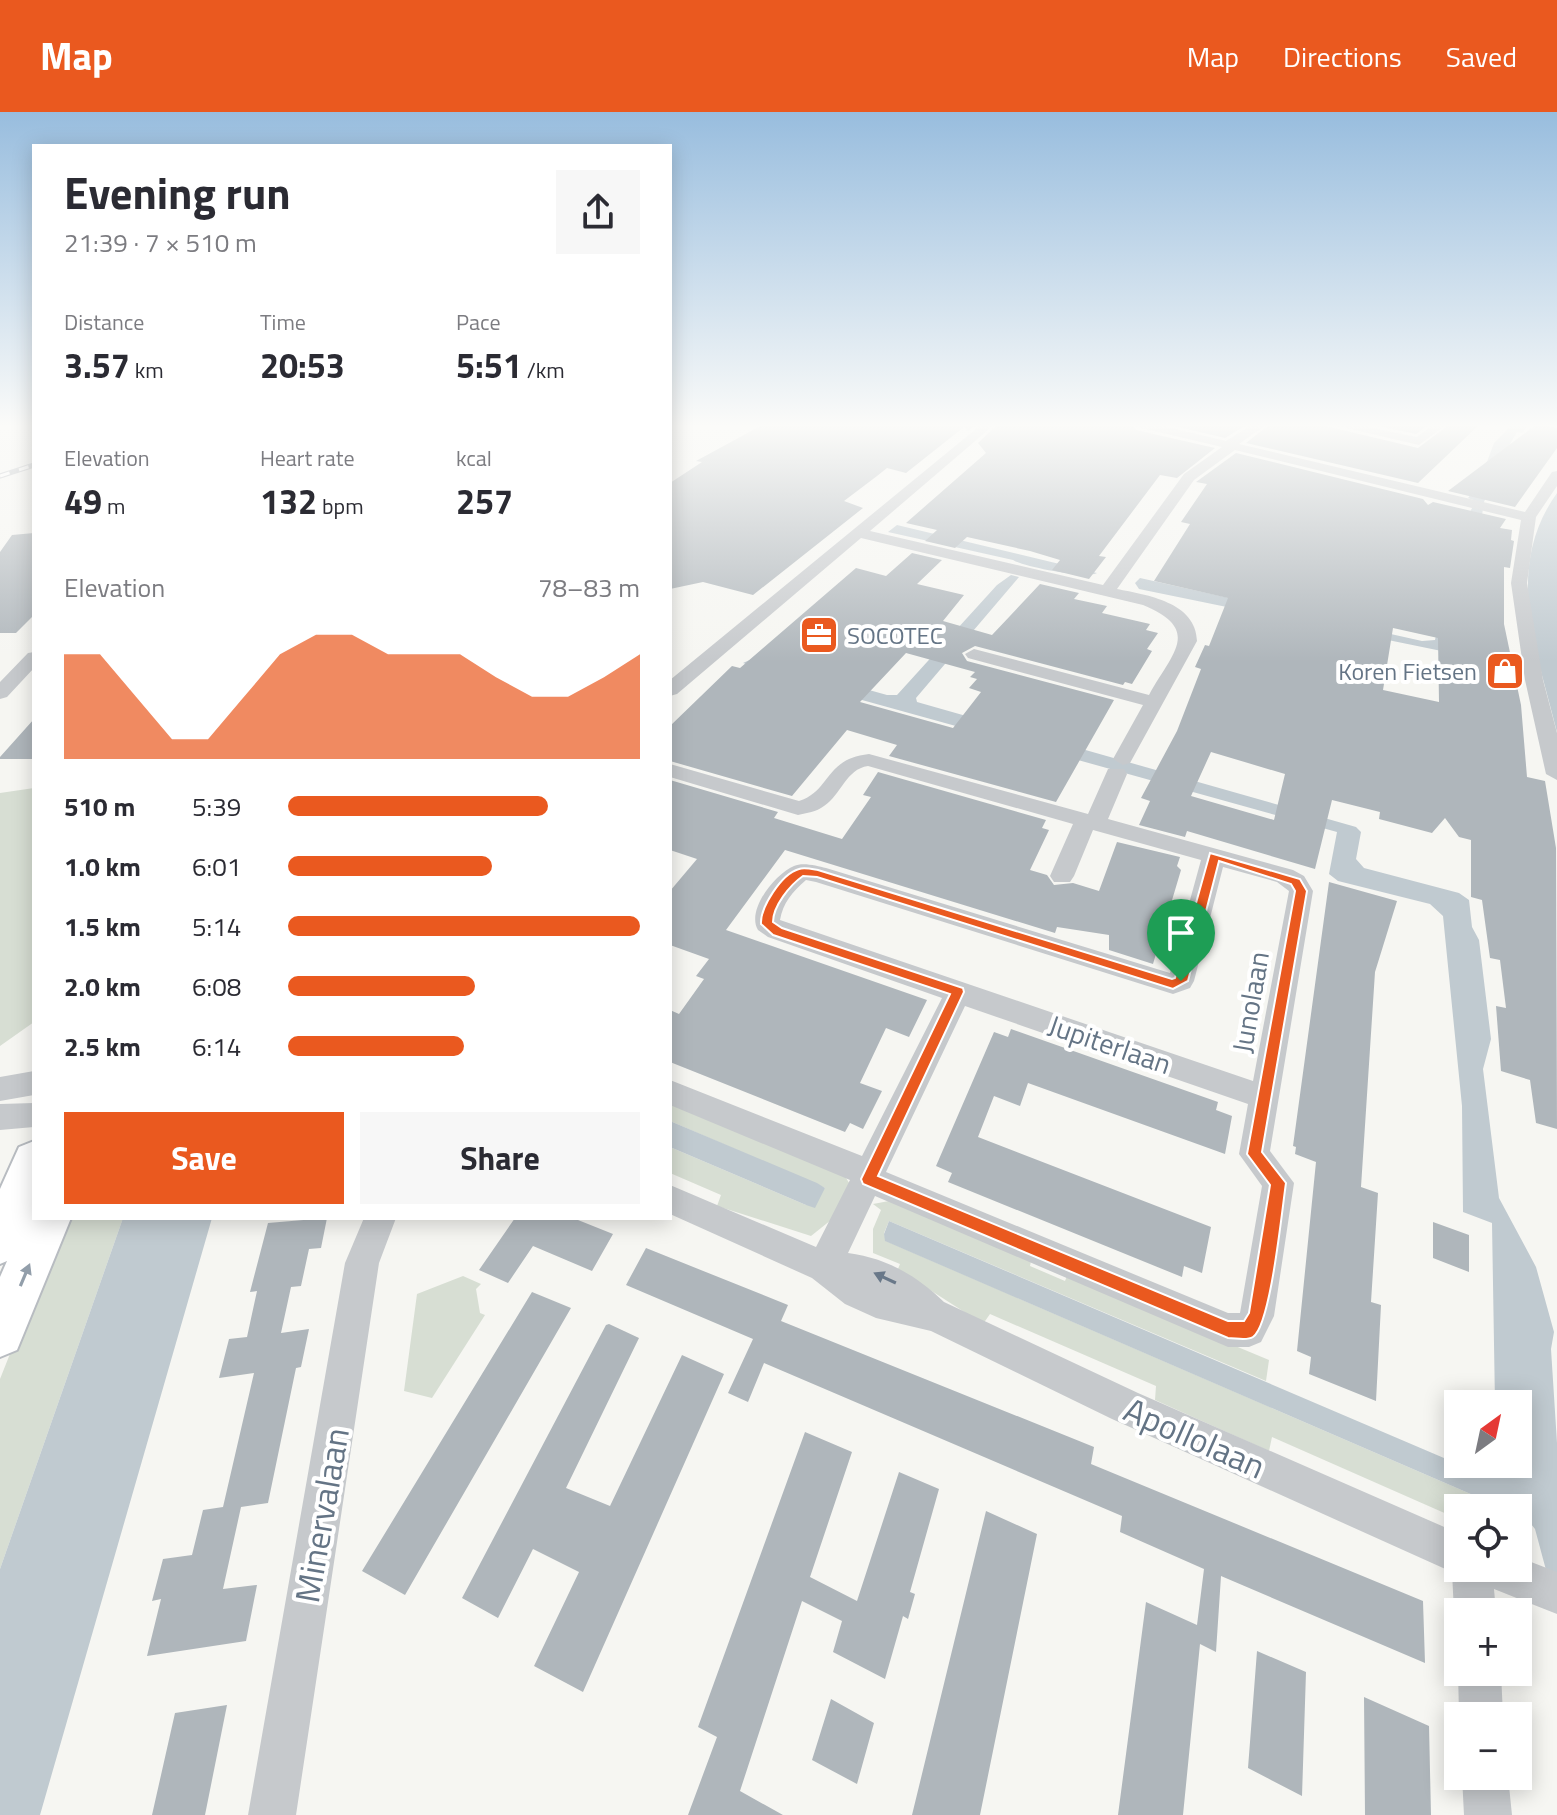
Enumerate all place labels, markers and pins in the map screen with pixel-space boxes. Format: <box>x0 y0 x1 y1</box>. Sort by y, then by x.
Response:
office icon: SOCOTEC <box>798 614 840 656</box>
place label: SOCOTEC <box>847 617 943 653</box>
shop icon: Koren Fietsen <box>1484 650 1526 692</box>
place label: Koren Fietsen <box>1338 653 1477 689</box>
pin <box>1147 899 1215 981</box>

